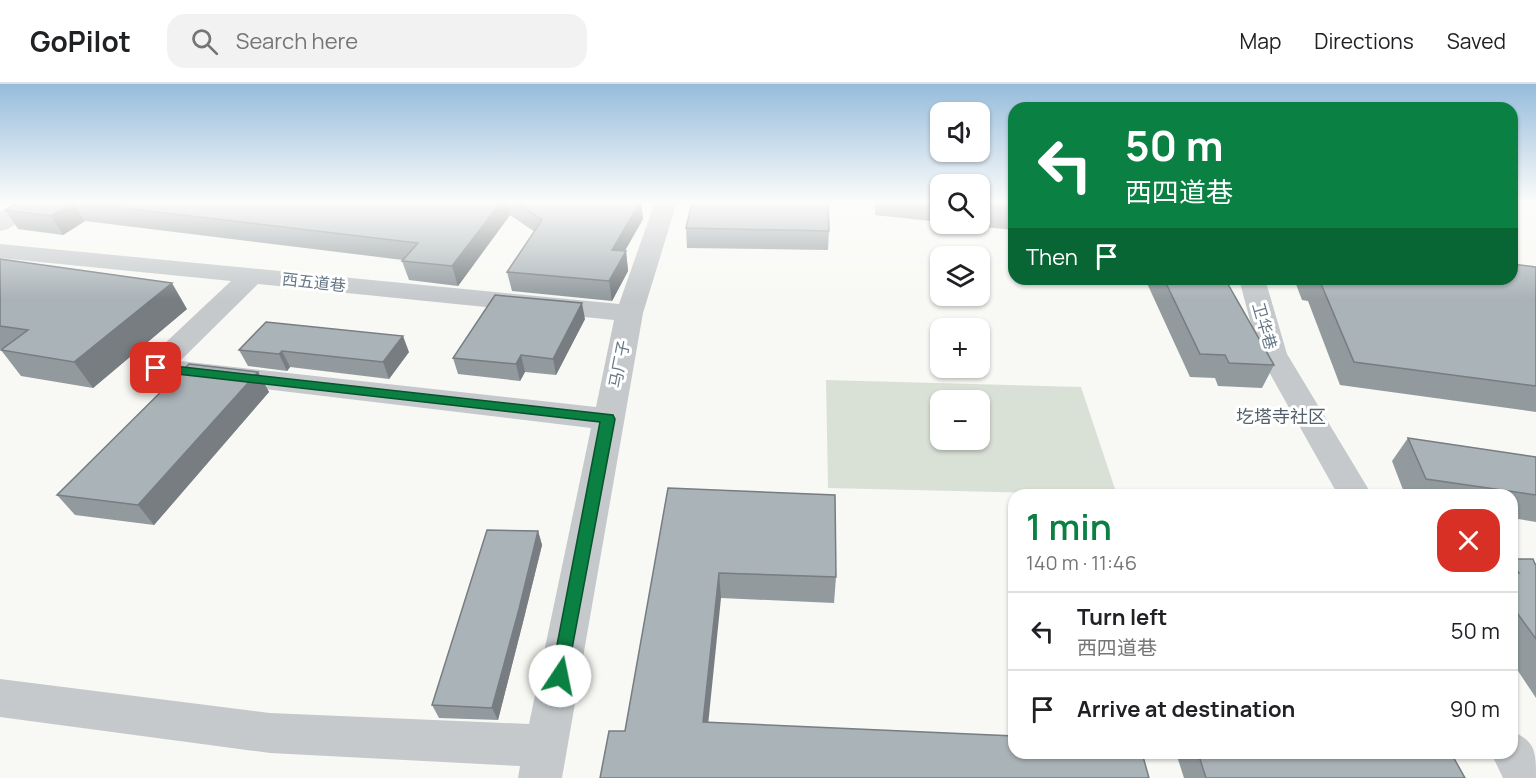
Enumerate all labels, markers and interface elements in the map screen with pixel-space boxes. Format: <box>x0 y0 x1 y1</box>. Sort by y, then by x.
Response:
search box <box>167 14 587 68</box>
text: GoPilot <box>30 22 131 60</box>
icon: search <box>188 25 221 58</box>
text: Search here <box>236 26 358 56</box>
text: Map <box>1240 27 1281 55</box>
text: Directions <box>1314 27 1414 55</box>
text: Saved <box>1447 27 1506 55</box>
map controls <box>930 102 990 450</box>
button: sound <box>930 102 990 162</box>
text: 50 m <box>1125 116 1223 174</box>
icon: left <box>1026 126 1104 204</box>
text: 西四道巷 <box>1125 173 1233 210</box>
button: search <box>930 174 990 234</box>
icon: arrive <box>1090 240 1123 273</box>
text: Then <box>1026 242 1078 272</box>
button: layers <box>930 246 990 306</box>
street label: 西五道巷 <box>281 268 347 296</box>
street label: 卫华巷 <box>1248 300 1282 352</box>
button: + <box>930 318 990 378</box>
street label: 马厂子 <box>604 338 634 390</box>
pin <box>130 342 181 393</box>
icon: arrive <box>139 351 172 384</box>
button: − <box>930 390 990 450</box>
district label: 圪塔寺社区 <box>1236 404 1326 428</box>
text: 1 min <box>1026 502 1112 551</box>
button: close <box>1437 509 1500 572</box>
text: 140 m · 11:46 <box>1026 549 1137 576</box>
text: Turn left <box>1077 602 1167 632</box>
icon: left <box>1026 615 1059 648</box>
text: 50 m <box>1451 616 1500 646</box>
text: 西四道巷 <box>1077 634 1157 661</box>
position arrow <box>528 644 592 708</box>
icon: arrive <box>1026 693 1059 726</box>
text: Arrive at destination <box>1077 694 1295 724</box>
text: 90 m <box>1450 694 1500 724</box>

